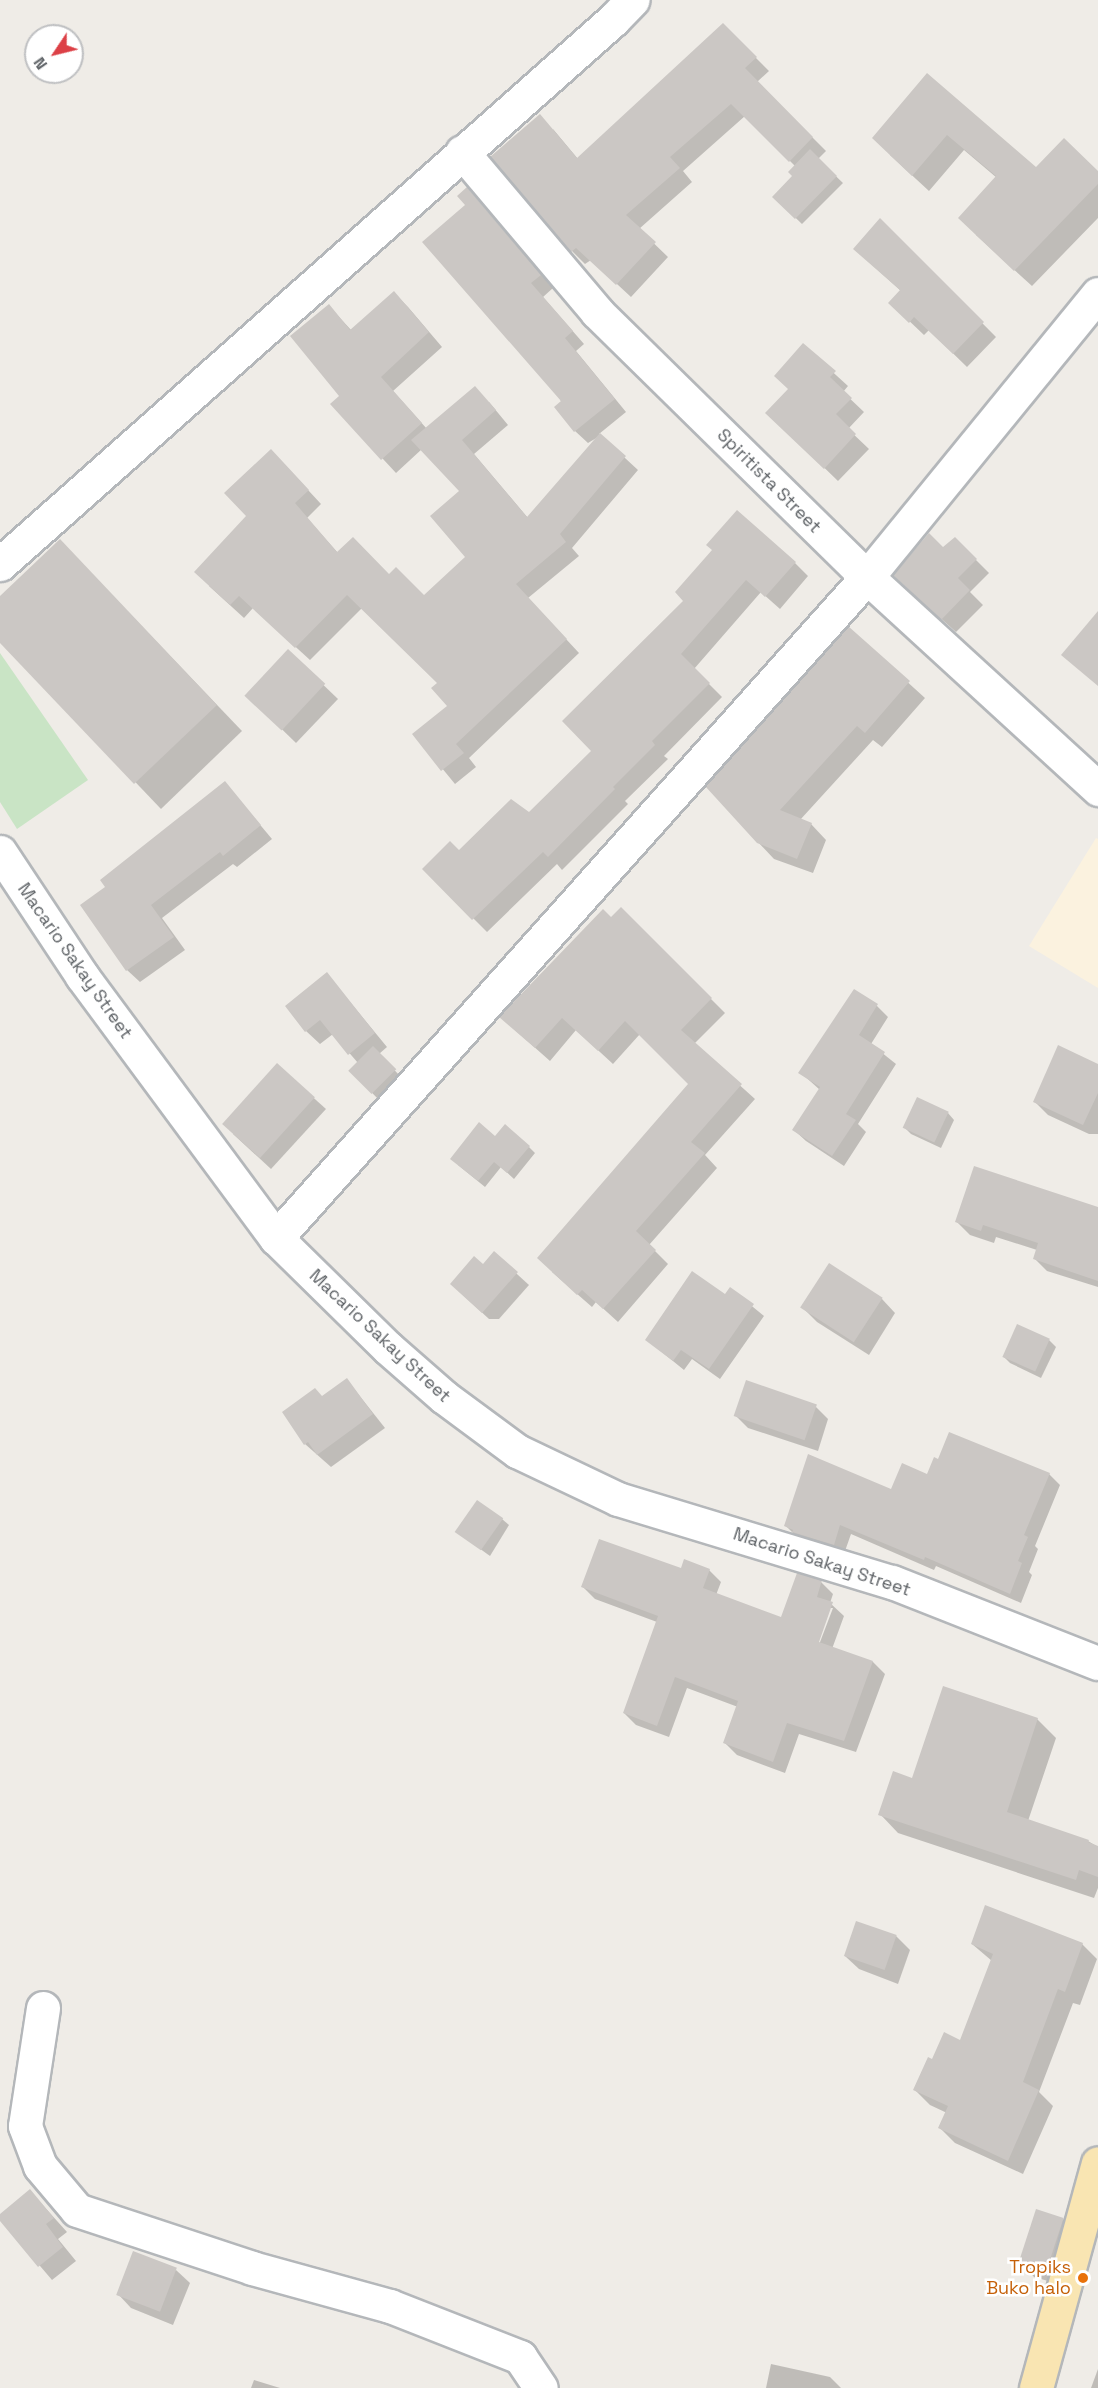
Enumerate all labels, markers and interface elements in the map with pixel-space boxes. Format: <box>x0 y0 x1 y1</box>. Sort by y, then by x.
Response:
north arrow <box>24 24 84 84</box>
text: N <box>29 53 52 74</box>
street label: Spiritista Street <box>712 424 826 538</box>
street label: Macario Sakay Street <box>13 879 137 1043</box>
street label: Macario Sakay Street <box>305 1265 455 1407</box>
street label: Macario Sakay Street <box>731 1523 913 1601</box>
place label: Tropiks Buko halo <box>986 2257 1071 2300</box>
marker: Tropiks Buko halo <box>1076 2271 1090 2285</box>

